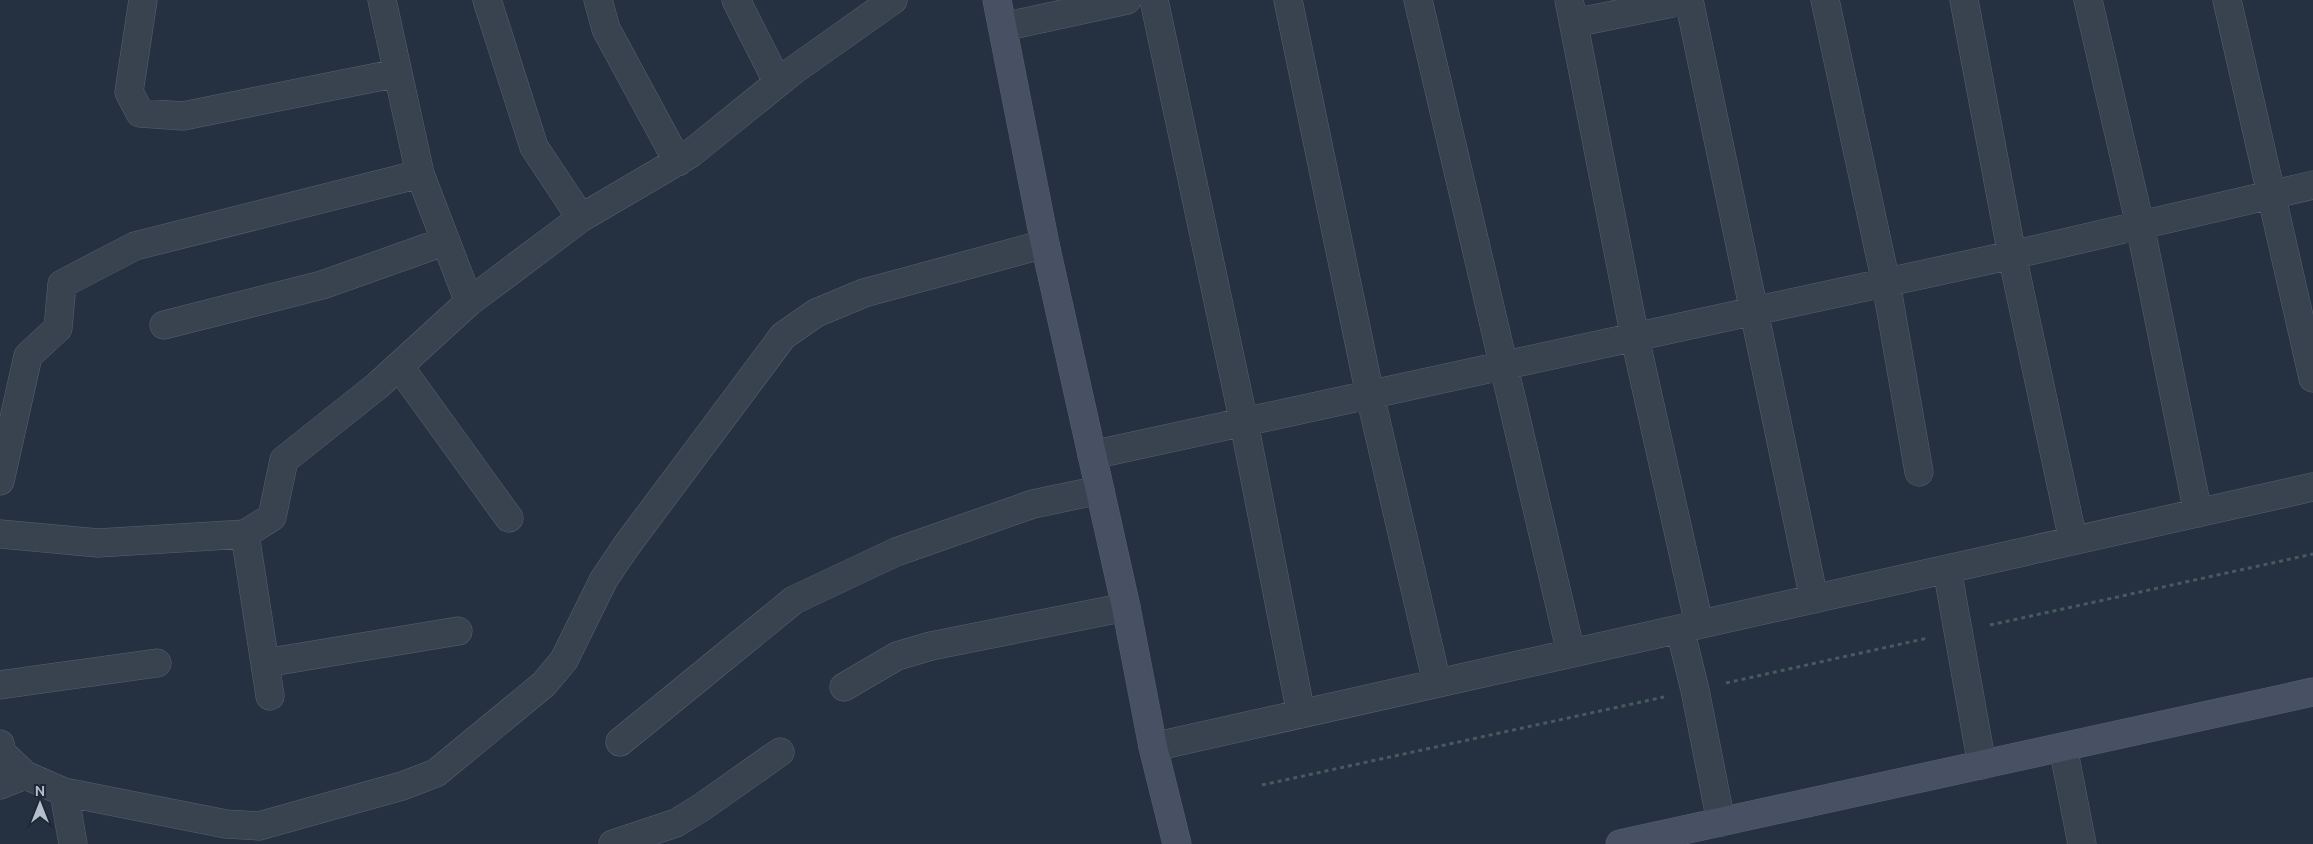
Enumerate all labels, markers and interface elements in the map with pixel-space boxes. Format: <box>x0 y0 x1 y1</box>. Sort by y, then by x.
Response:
north arrow <box>15 779 65 829</box>
text: N <box>35 783 45 799</box>

